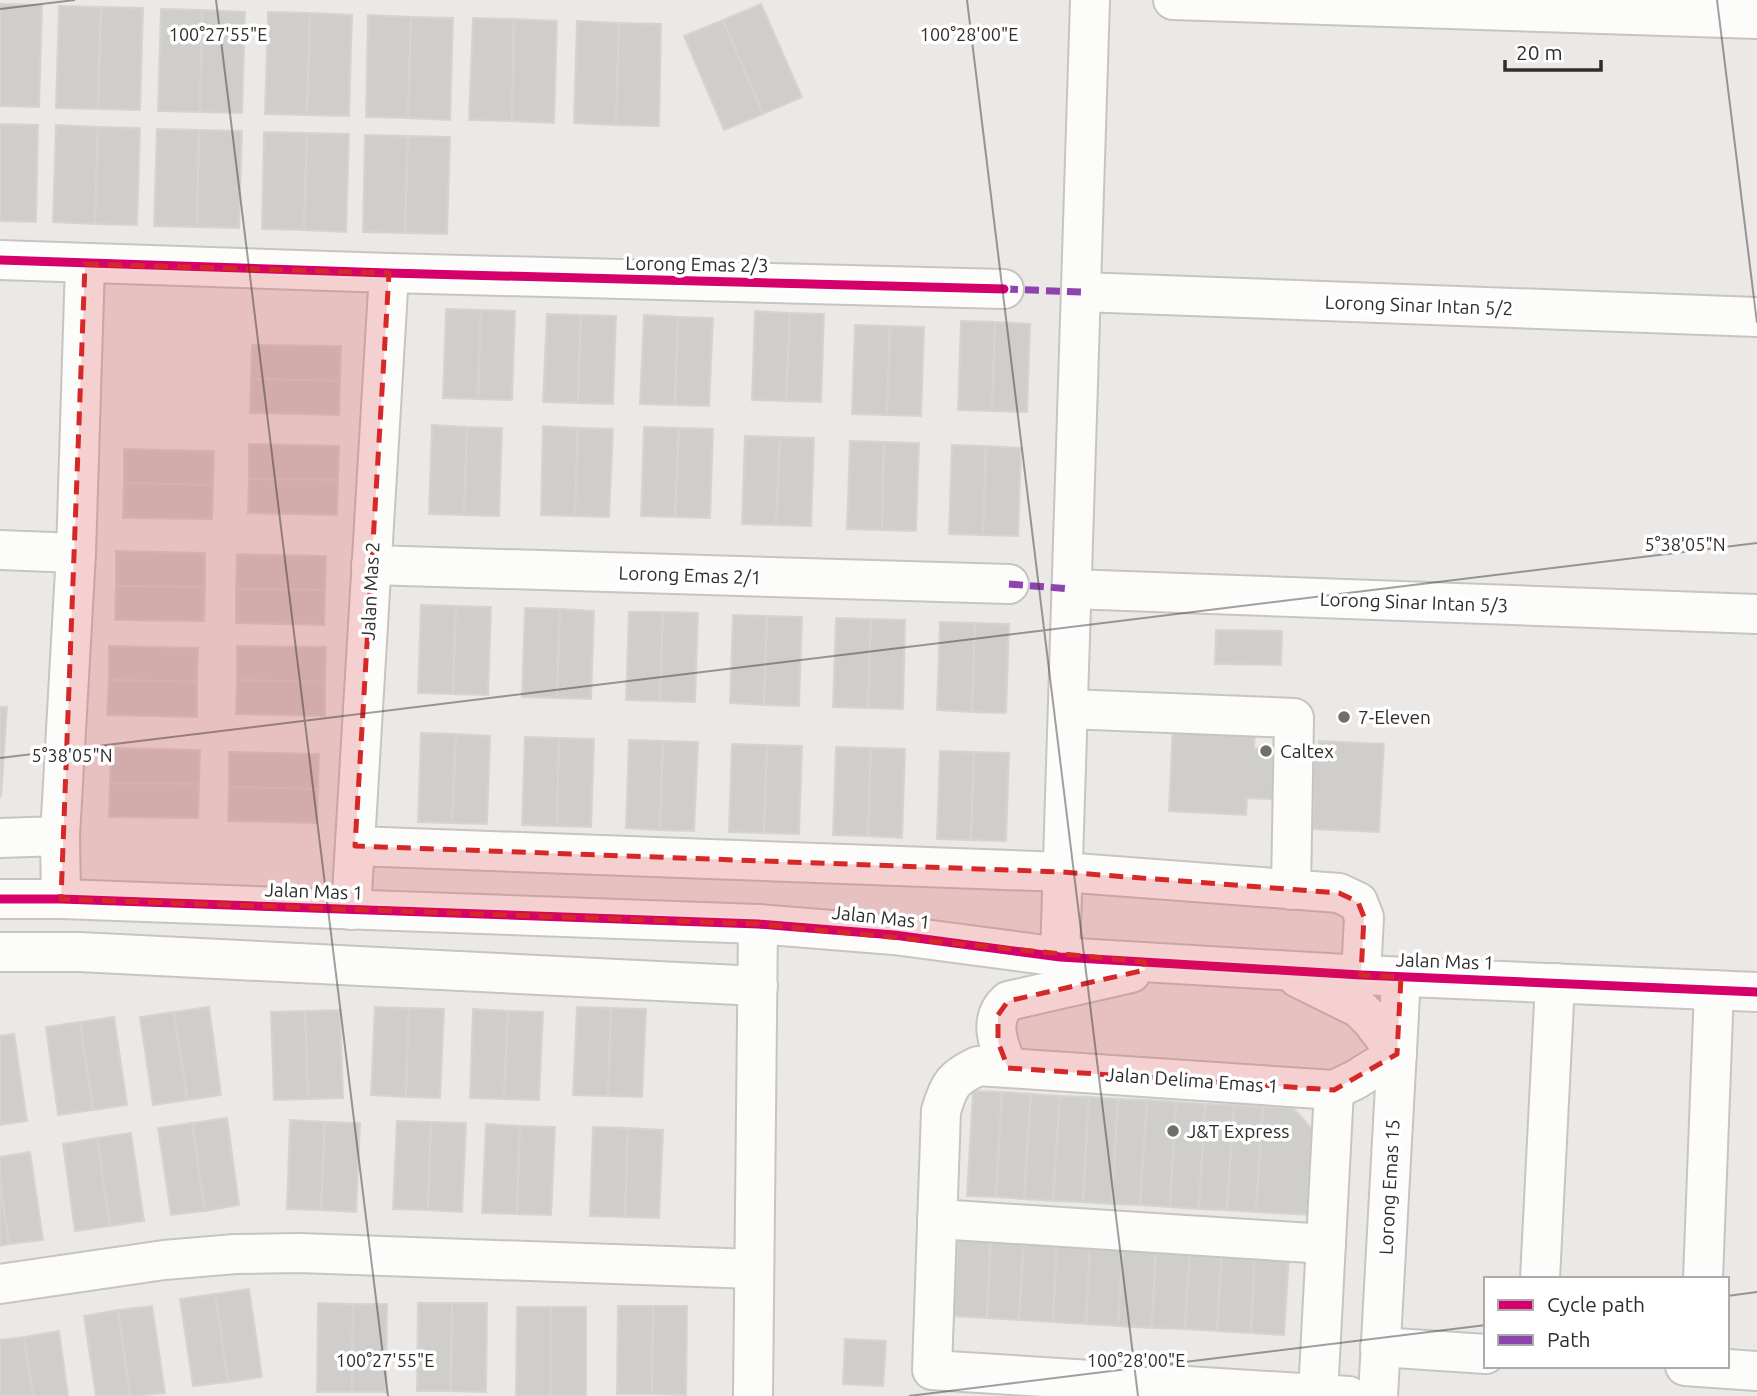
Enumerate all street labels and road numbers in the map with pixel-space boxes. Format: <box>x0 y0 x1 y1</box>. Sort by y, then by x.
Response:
street label: Lorong Emas 2/3 <box>625 252 769 276</box>
street label: Lorong Sinar Intan 5/2 <box>1324 291 1514 319</box>
street label: Jalan Mas 2 <box>356 541 384 641</box>
street label: Lorong Emas 2/1 <box>618 562 762 588</box>
street label: Lorong Sinar Intan 5/3 <box>1319 588 1509 616</box>
street label: Jalan Mas 1 <box>264 878 364 904</box>
street label: Jalan Mas 1 <box>831 901 931 933</box>
street label: Jalan Mas 1 <box>1395 948 1495 974</box>
street label: Jalan Delima Emas 1 <box>1105 1063 1279 1097</box>
street label: Lorong Emas 15 <box>1374 1118 1404 1256</box>

